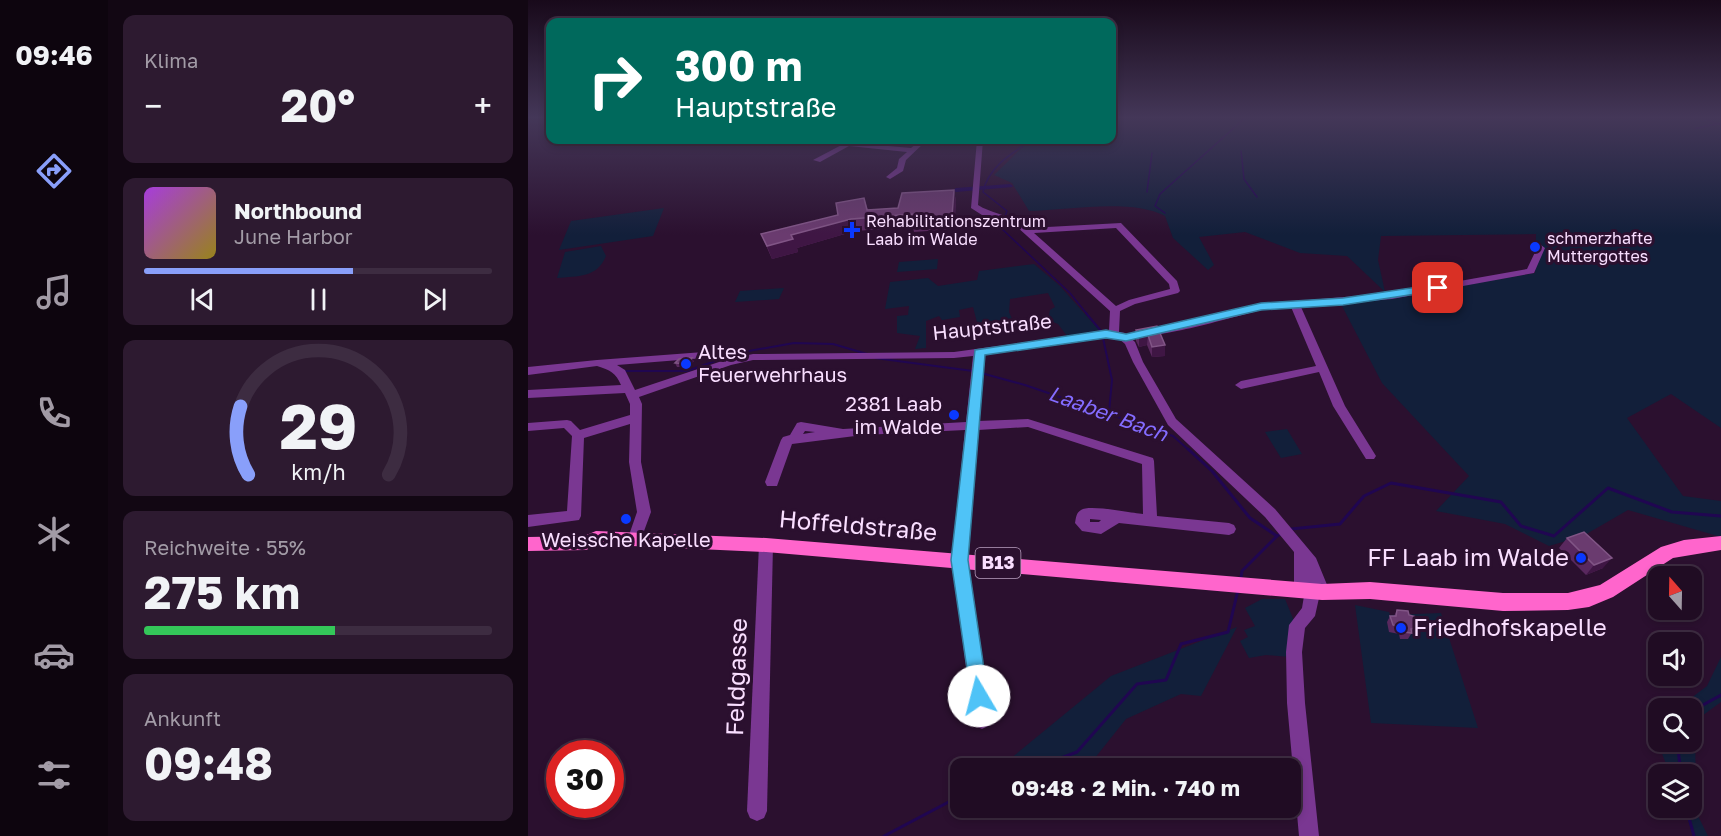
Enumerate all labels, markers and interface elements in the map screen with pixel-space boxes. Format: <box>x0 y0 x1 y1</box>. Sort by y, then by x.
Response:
text: 09:46 <box>15 39 93 71</box>
text: 300 m <box>675 40 802 90</box>
icon: right <box>576 42 654 120</box>
text: Klima <box>144 48 198 72</box>
text: 20° <box>281 78 355 132</box>
text: − <box>144 86 162 125</box>
text: + <box>474 86 492 125</box>
text: Hauptstraße <box>675 91 836 123</box>
icon: directions <box>33 150 75 192</box>
text: Northbound <box>234 197 362 224</box>
place label: Rehabilitationszentrum Laab im Walde <box>866 211 1046 249</box>
marker: Rehabilitationszentrum Laab im Walde <box>843 221 861 239</box>
text: June Harbor <box>234 224 353 248</box>
place label: schmerzhafte Muttergottes <box>1547 228 1653 266</box>
marker: schmerzhafte Muttergottes <box>1528 240 1542 254</box>
pin <box>1412 262 1463 313</box>
icon: music <box>33 271 75 313</box>
icon: arrive <box>1421 271 1454 304</box>
icon: previous <box>186 283 219 316</box>
icon: pause <box>302 283 335 316</box>
icon: next <box>418 283 451 316</box>
street label: Hauptstraße <box>931 308 1053 344</box>
place label: Altes Feuerwehrhaus <box>698 339 847 386</box>
marker: Altes Feuerwehrhaus <box>679 357 693 371</box>
water label: Laaber Bach <box>1045 380 1172 447</box>
text: 29 <box>279 388 357 463</box>
place label: 2381 Laab im Walde <box>845 391 942 438</box>
icon: phone <box>33 392 75 434</box>
marker: 2381 Laab im Walde <box>947 408 961 422</box>
text: km/h <box>291 459 345 485</box>
street label: Hoffeldstraße <box>778 503 939 546</box>
marker: Weissche Kapelle <box>619 512 633 526</box>
icon: climate <box>33 513 75 555</box>
place label: Weissche Kapelle <box>541 527 711 551</box>
text: Reichweite · 55% <box>144 535 306 559</box>
place label: FF Laab im Walde <box>1367 542 1569 571</box>
road number: B13 <box>976 548 1020 578</box>
marker: FF Laab im Walde <box>1574 551 1588 565</box>
text: 275 km <box>144 565 300 619</box>
north arrow <box>1648 566 1702 620</box>
map controls <box>1648 566 1702 818</box>
place label: Friedhofskapelle <box>1413 612 1607 641</box>
street label: Feldgasse <box>719 618 752 736</box>
marker: Friedhofskapelle <box>1394 621 1408 635</box>
button: sound <box>1648 632 1702 686</box>
icon: car <box>33 634 75 676</box>
position arrow <box>947 664 1011 728</box>
button: search <box>1648 698 1702 752</box>
text: Ankunft <box>144 706 221 730</box>
text: 09:48 <box>144 736 273 790</box>
speed limit sign: 30 <box>546 740 624 818</box>
icon: filters <box>33 754 75 796</box>
button: layers <box>1648 764 1702 818</box>
text: 09:48 · 2 Min. · 740 m <box>1011 774 1240 801</box>

